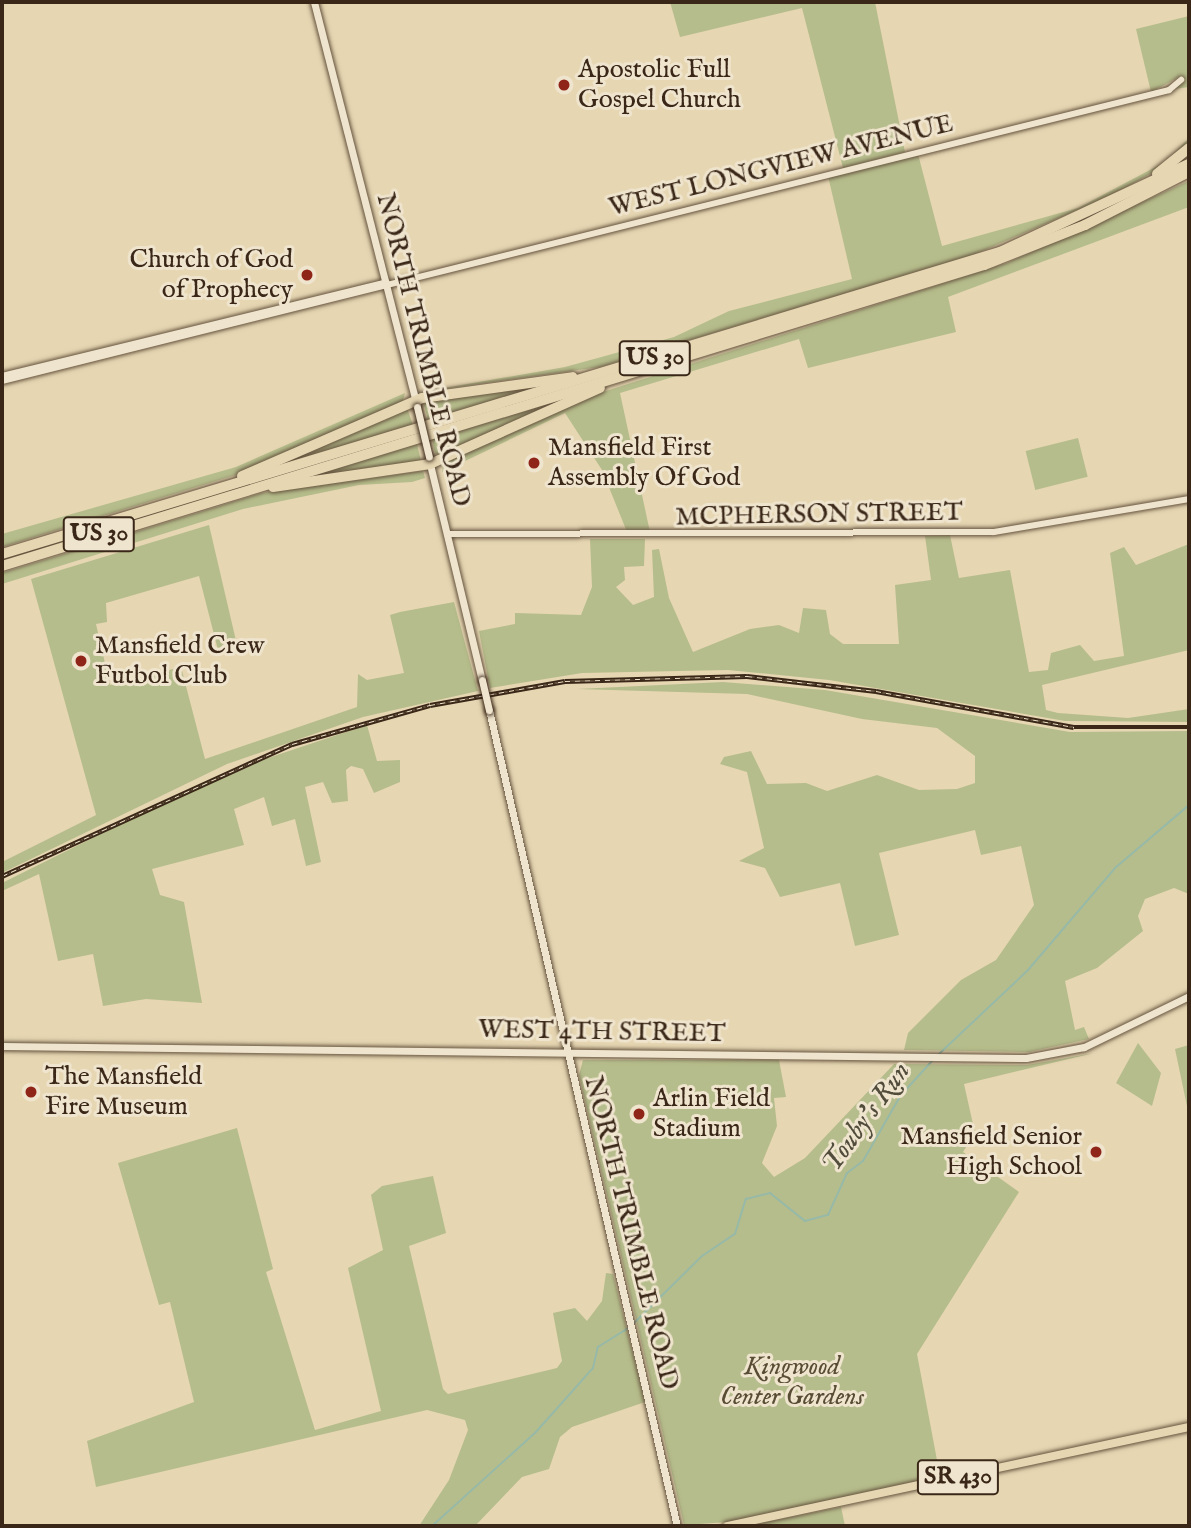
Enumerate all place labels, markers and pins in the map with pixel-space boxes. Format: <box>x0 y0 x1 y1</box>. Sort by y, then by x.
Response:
place label: Apostolic Full Gospel Church <box>578 54 741 116</box>
marker: Apostolic Full Gospel Church <box>556 77 572 93</box>
place label: Church of God of Prophecy <box>129 244 293 306</box>
marker: Church of God of Prophecy <box>299 267 315 283</box>
place label: Mansfield First Assembly Of God <box>548 432 740 494</box>
marker: Mansfield First Assembly Of God <box>526 455 542 471</box>
place label: Mansfield Crew Futbol Club <box>95 630 264 692</box>
marker: Mansfield Crew Futbol Club <box>73 653 89 669</box>
place label: The Mansfield Fire Museum <box>45 1061 202 1122</box>
place label: Arlin Field Stadium <box>653 1083 770 1144</box>
marker: The Mansfield Fire Museum <box>23 1084 39 1100</box>
marker: Arlin Field Stadium <box>631 1106 647 1122</box>
place label: Mansfield Senior High School <box>900 1121 1082 1182</box>
marker: Mansfield Senior High School <box>1088 1144 1104 1160</box>

